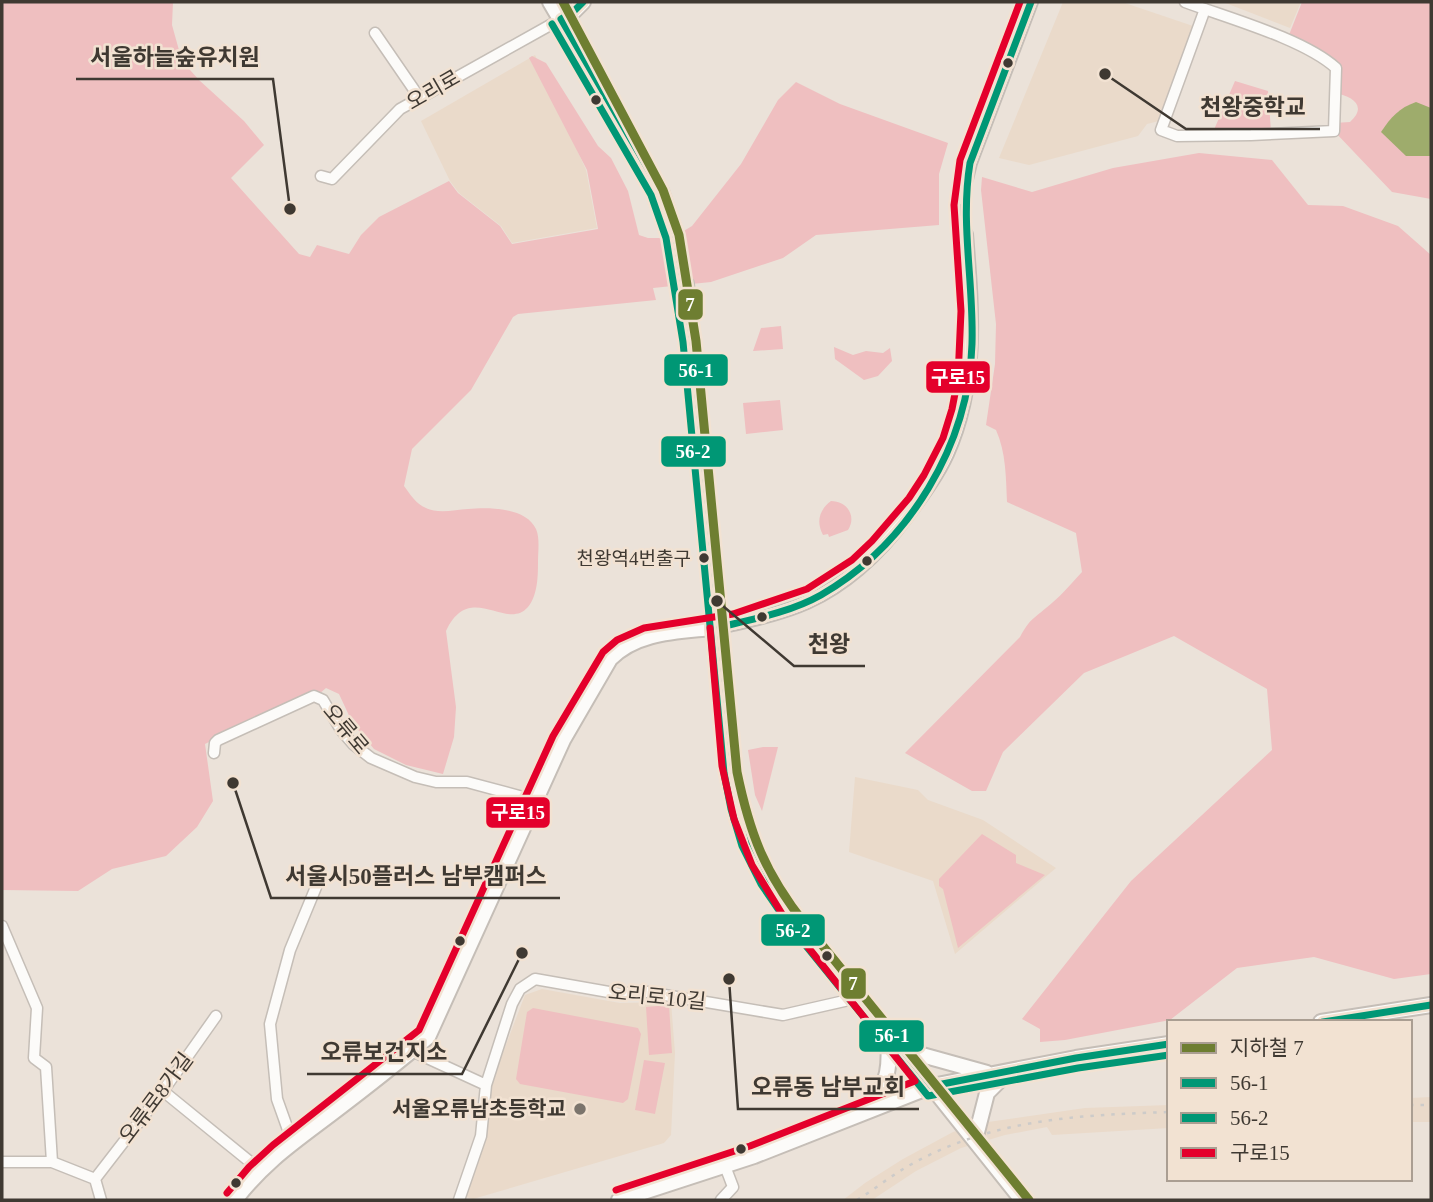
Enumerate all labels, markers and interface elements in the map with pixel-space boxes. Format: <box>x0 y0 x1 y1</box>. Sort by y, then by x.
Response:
callout: 서울하늘숲유치원 <box>76 35 273 79</box>
text: 서울하늘숲유치원 <box>90 45 260 70</box>
unlabelled marker <box>1001 56 1015 70</box>
street label: 오리로 <box>402 65 464 115</box>
callout: 천왕중학교 <box>1186 85 1320 129</box>
unlabelled marker <box>589 93 603 107</box>
text: 천왕중학교 <box>1200 95 1306 120</box>
line badge: 7 <box>677 288 704 321</box>
text: 7 <box>685 294 695 315</box>
line badge: 56-1 <box>663 353 729 387</box>
text: 56-1 <box>679 360 713 381</box>
line badge: 구로15 <box>925 360 991 394</box>
text: 구로15 <box>931 367 985 388</box>
line badge: 56-2 <box>660 435 727 468</box>
text: 56-2 <box>676 441 710 462</box>
place label: 천왕역4번출구 <box>577 548 691 569</box>
marker: 천왕역4번출구 <box>697 551 711 565</box>
unlabelled marker <box>860 554 874 568</box>
unlabelled marker <box>755 610 769 624</box>
callout: 천왕 <box>794 622 865 666</box>
text: 천왕 <box>808 632 850 657</box>
street label: 오류로 <box>318 699 374 759</box>
line badge: 구로15 <box>485 796 551 829</box>
text: 구로15 <box>491 802 545 823</box>
callout: 서울시50플러스 남부캠퍼스 <box>271 854 560 898</box>
text: 서울시50플러스 남부캠퍼스 <box>285 864 547 889</box>
line badge: 56-2 <box>760 913 826 947</box>
text: 56-2 <box>776 920 810 941</box>
unlabelled marker <box>453 934 467 948</box>
unlabelled marker <box>820 949 834 963</box>
line badge: 7 <box>840 967 867 1000</box>
text: 7 <box>848 973 858 994</box>
street label: 오리로10길 <box>607 980 707 1014</box>
line badge: 56-1 <box>858 1019 925 1053</box>
legend <box>1167 1020 1412 1181</box>
text: 56-1 <box>875 1025 909 1046</box>
callout: 오류보건지소 <box>307 1030 462 1074</box>
text: 지하철 7 <box>1230 1036 1304 1060</box>
text: 오류보건지소 <box>321 1040 447 1065</box>
street label: 오류로8가길 <box>114 1048 198 1148</box>
callout: 오류동 남부교회 <box>738 1065 919 1109</box>
text: 56-1 <box>1230 1071 1269 1095</box>
text: 오류동 남부교회 <box>751 1075 905 1100</box>
place label: 서울오류남초등학교 <box>392 1097 566 1121</box>
marker: 서울오류남초등학교 <box>572 1101 588 1117</box>
text: 56-2 <box>1230 1106 1269 1130</box>
text: 구로15 <box>1230 1141 1290 1165</box>
unlabelled marker <box>734 1142 748 1156</box>
unlabelled marker <box>229 1176 243 1190</box>

